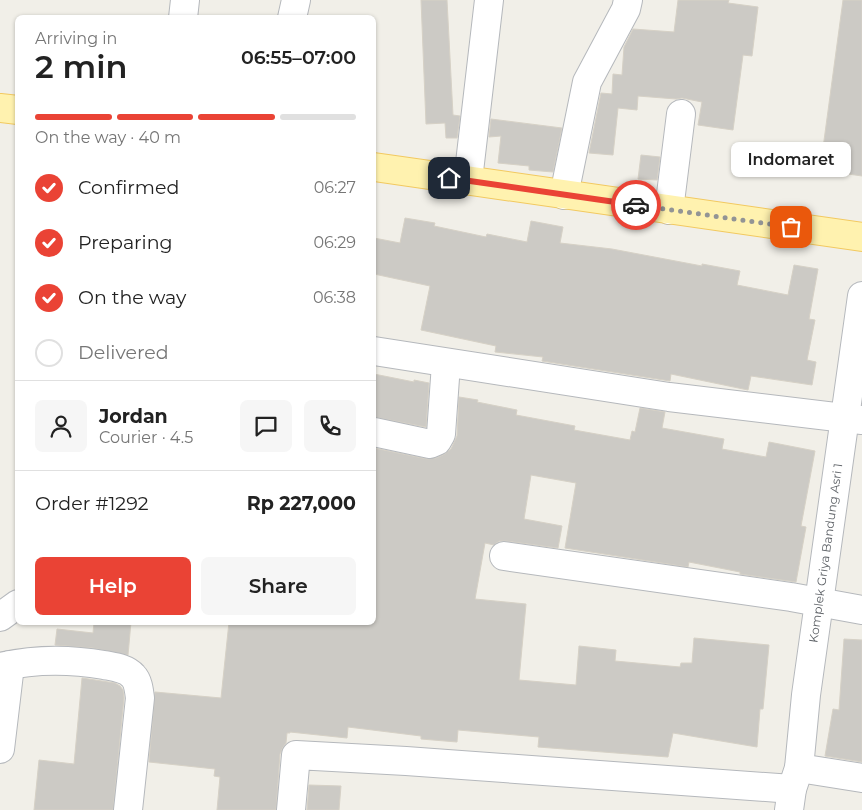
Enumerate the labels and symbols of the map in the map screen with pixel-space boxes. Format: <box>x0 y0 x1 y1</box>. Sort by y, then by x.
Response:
callout: Indomaret <box>731 142 851 177</box>
pin <box>428 157 470 199</box>
courier <box>611 180 661 230</box>
pin <box>770 206 812 248</box>
street label: Komplek Griya Bandung Asri 1 <box>805 462 845 644</box>

